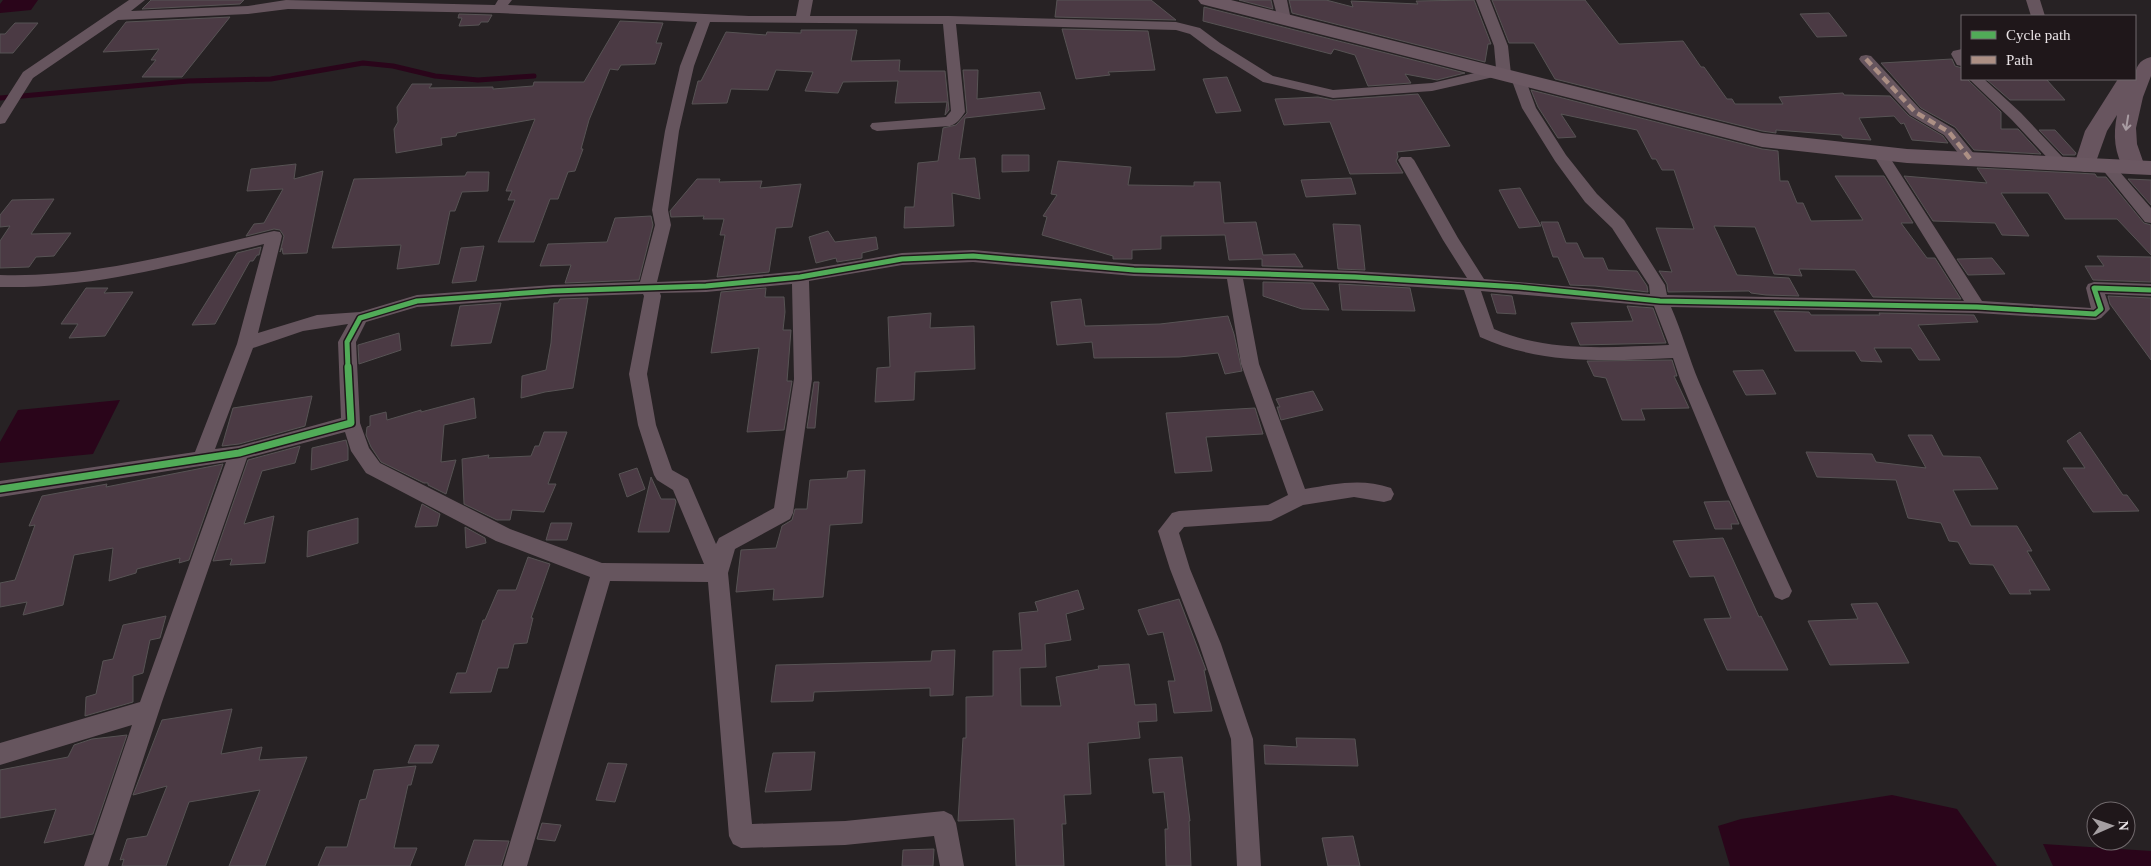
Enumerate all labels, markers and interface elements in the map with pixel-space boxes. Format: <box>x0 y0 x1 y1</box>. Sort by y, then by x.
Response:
legend <box>1961 15 2136 80</box>
text: Cycle path <box>2006 27 2071 43</box>
text: Path <box>2006 52 2033 68</box>
one-way arrow <box>2121 114 2131 130</box>
north arrow <box>2086 801 2136 851</box>
text: N <box>2116 820 2131 831</box>

